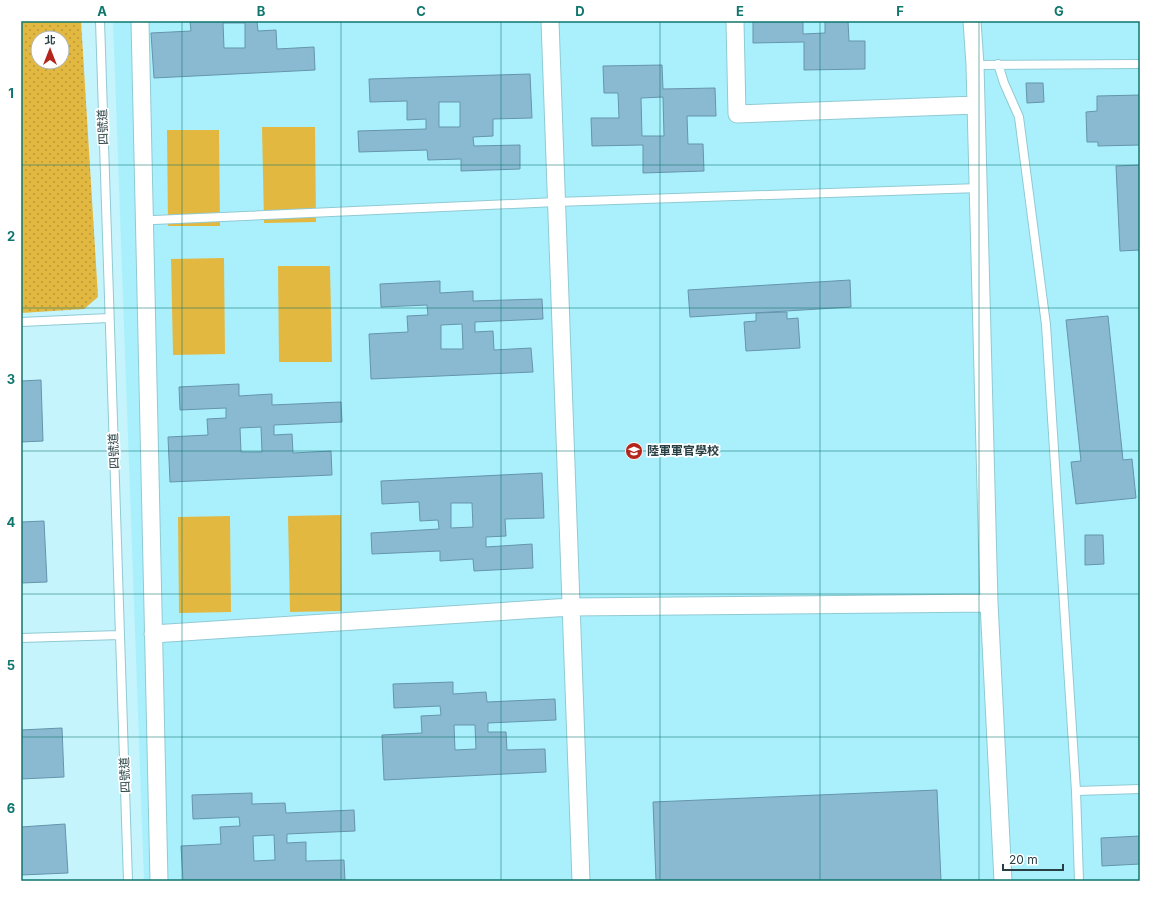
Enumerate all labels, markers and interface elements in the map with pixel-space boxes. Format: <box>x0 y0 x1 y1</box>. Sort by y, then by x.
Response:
text: A <box>97 3 107 19</box>
text: B <box>257 3 266 19</box>
text: C <box>416 3 426 19</box>
text: D <box>575 3 585 19</box>
text: E <box>736 3 744 19</box>
text: F <box>896 3 904 19</box>
text: G <box>1054 3 1064 19</box>
north arrow <box>30 30 70 70</box>
text: 北 <box>45 33 56 47</box>
text: 1 <box>8 85 14 101</box>
street label: 四號道 <box>94 109 111 145</box>
text: 2 <box>7 228 15 244</box>
text: 3 <box>7 371 15 387</box>
street label: 四號道 <box>105 433 122 469</box>
school or university icon: 陸軍軍官學校 <box>624 441 644 461</box>
place label: 陸軍軍官學校 <box>647 443 719 458</box>
text: 4 <box>7 514 16 530</box>
text: 5 <box>7 657 15 673</box>
street label: 四號道 <box>116 757 133 793</box>
text: 6 <box>7 800 15 816</box>
scale bar <box>1003 846 1063 872</box>
text: 20 m <box>1009 852 1038 867</box>

